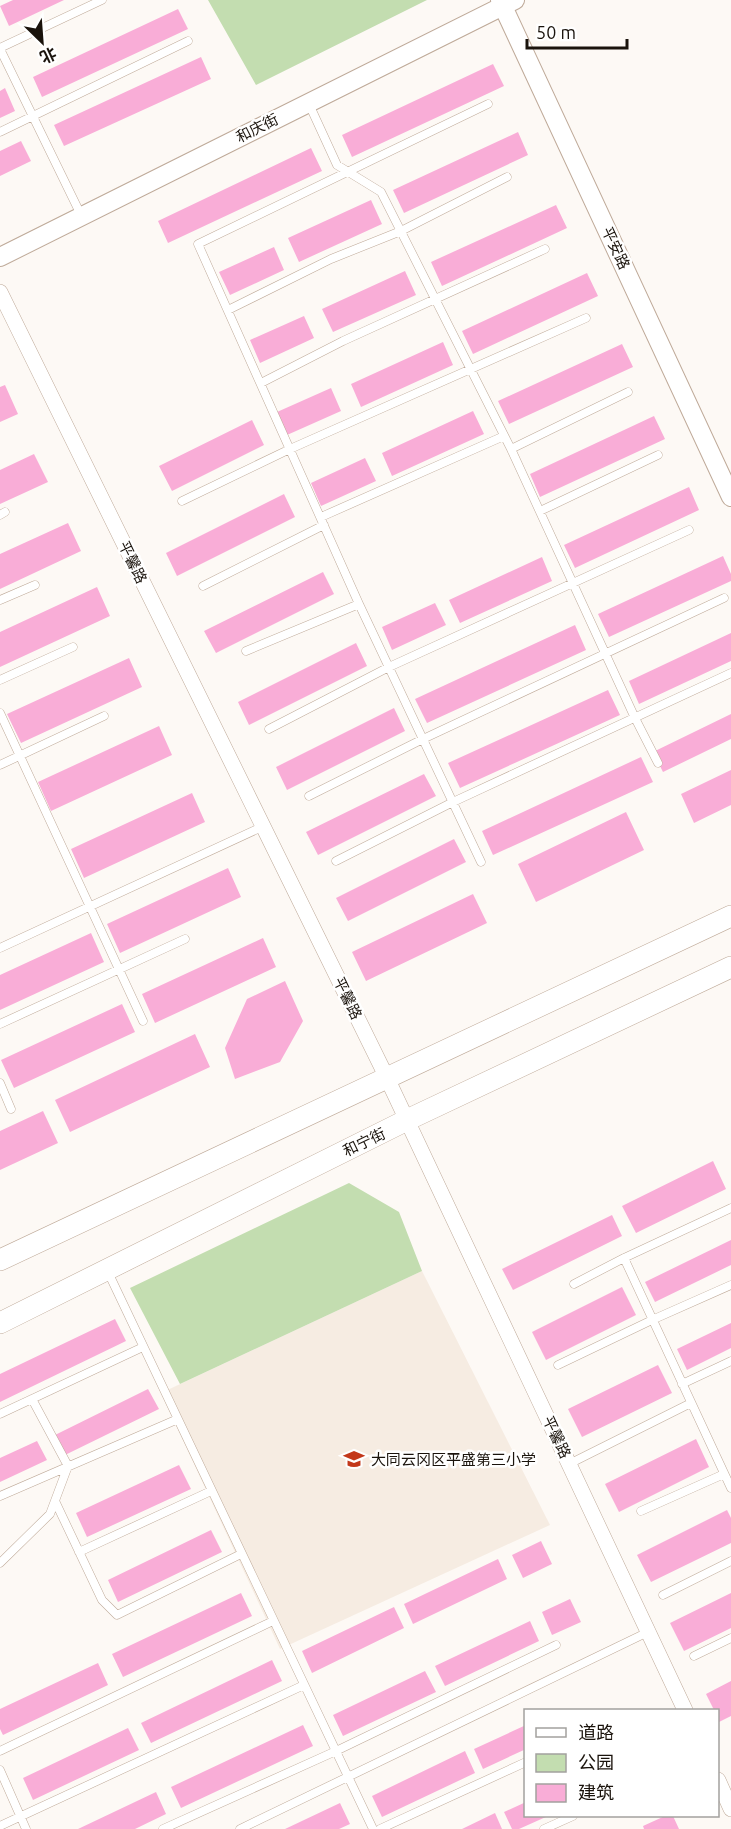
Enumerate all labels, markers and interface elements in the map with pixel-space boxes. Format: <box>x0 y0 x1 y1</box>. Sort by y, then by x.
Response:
north arrow <box>12 12 72 72</box>
scale bar <box>527 12 628 50</box>
text: 50 m <box>536 22 576 42</box>
text: 北 <box>37 44 59 67</box>
street label: 和庆街 <box>233 110 281 146</box>
street label: 平安路 <box>599 224 633 272</box>
street label: 平馨路 <box>115 538 151 586</box>
street label: 平馨路 <box>330 974 366 1022</box>
street label: 和宁街 <box>340 1124 388 1160</box>
street label: 平馨路 <box>540 1413 574 1461</box>
school or university icon: 大同云冈区平盛第三小学 <box>342 1447 366 1471</box>
place label: 大同云冈区平盛第三小学 <box>371 1451 536 1468</box>
legend <box>524 1709 719 1817</box>
text: 道路 <box>578 1722 614 1742</box>
text: 公园 <box>578 1752 614 1772</box>
text: 建筑 <box>578 1782 614 1802</box>

